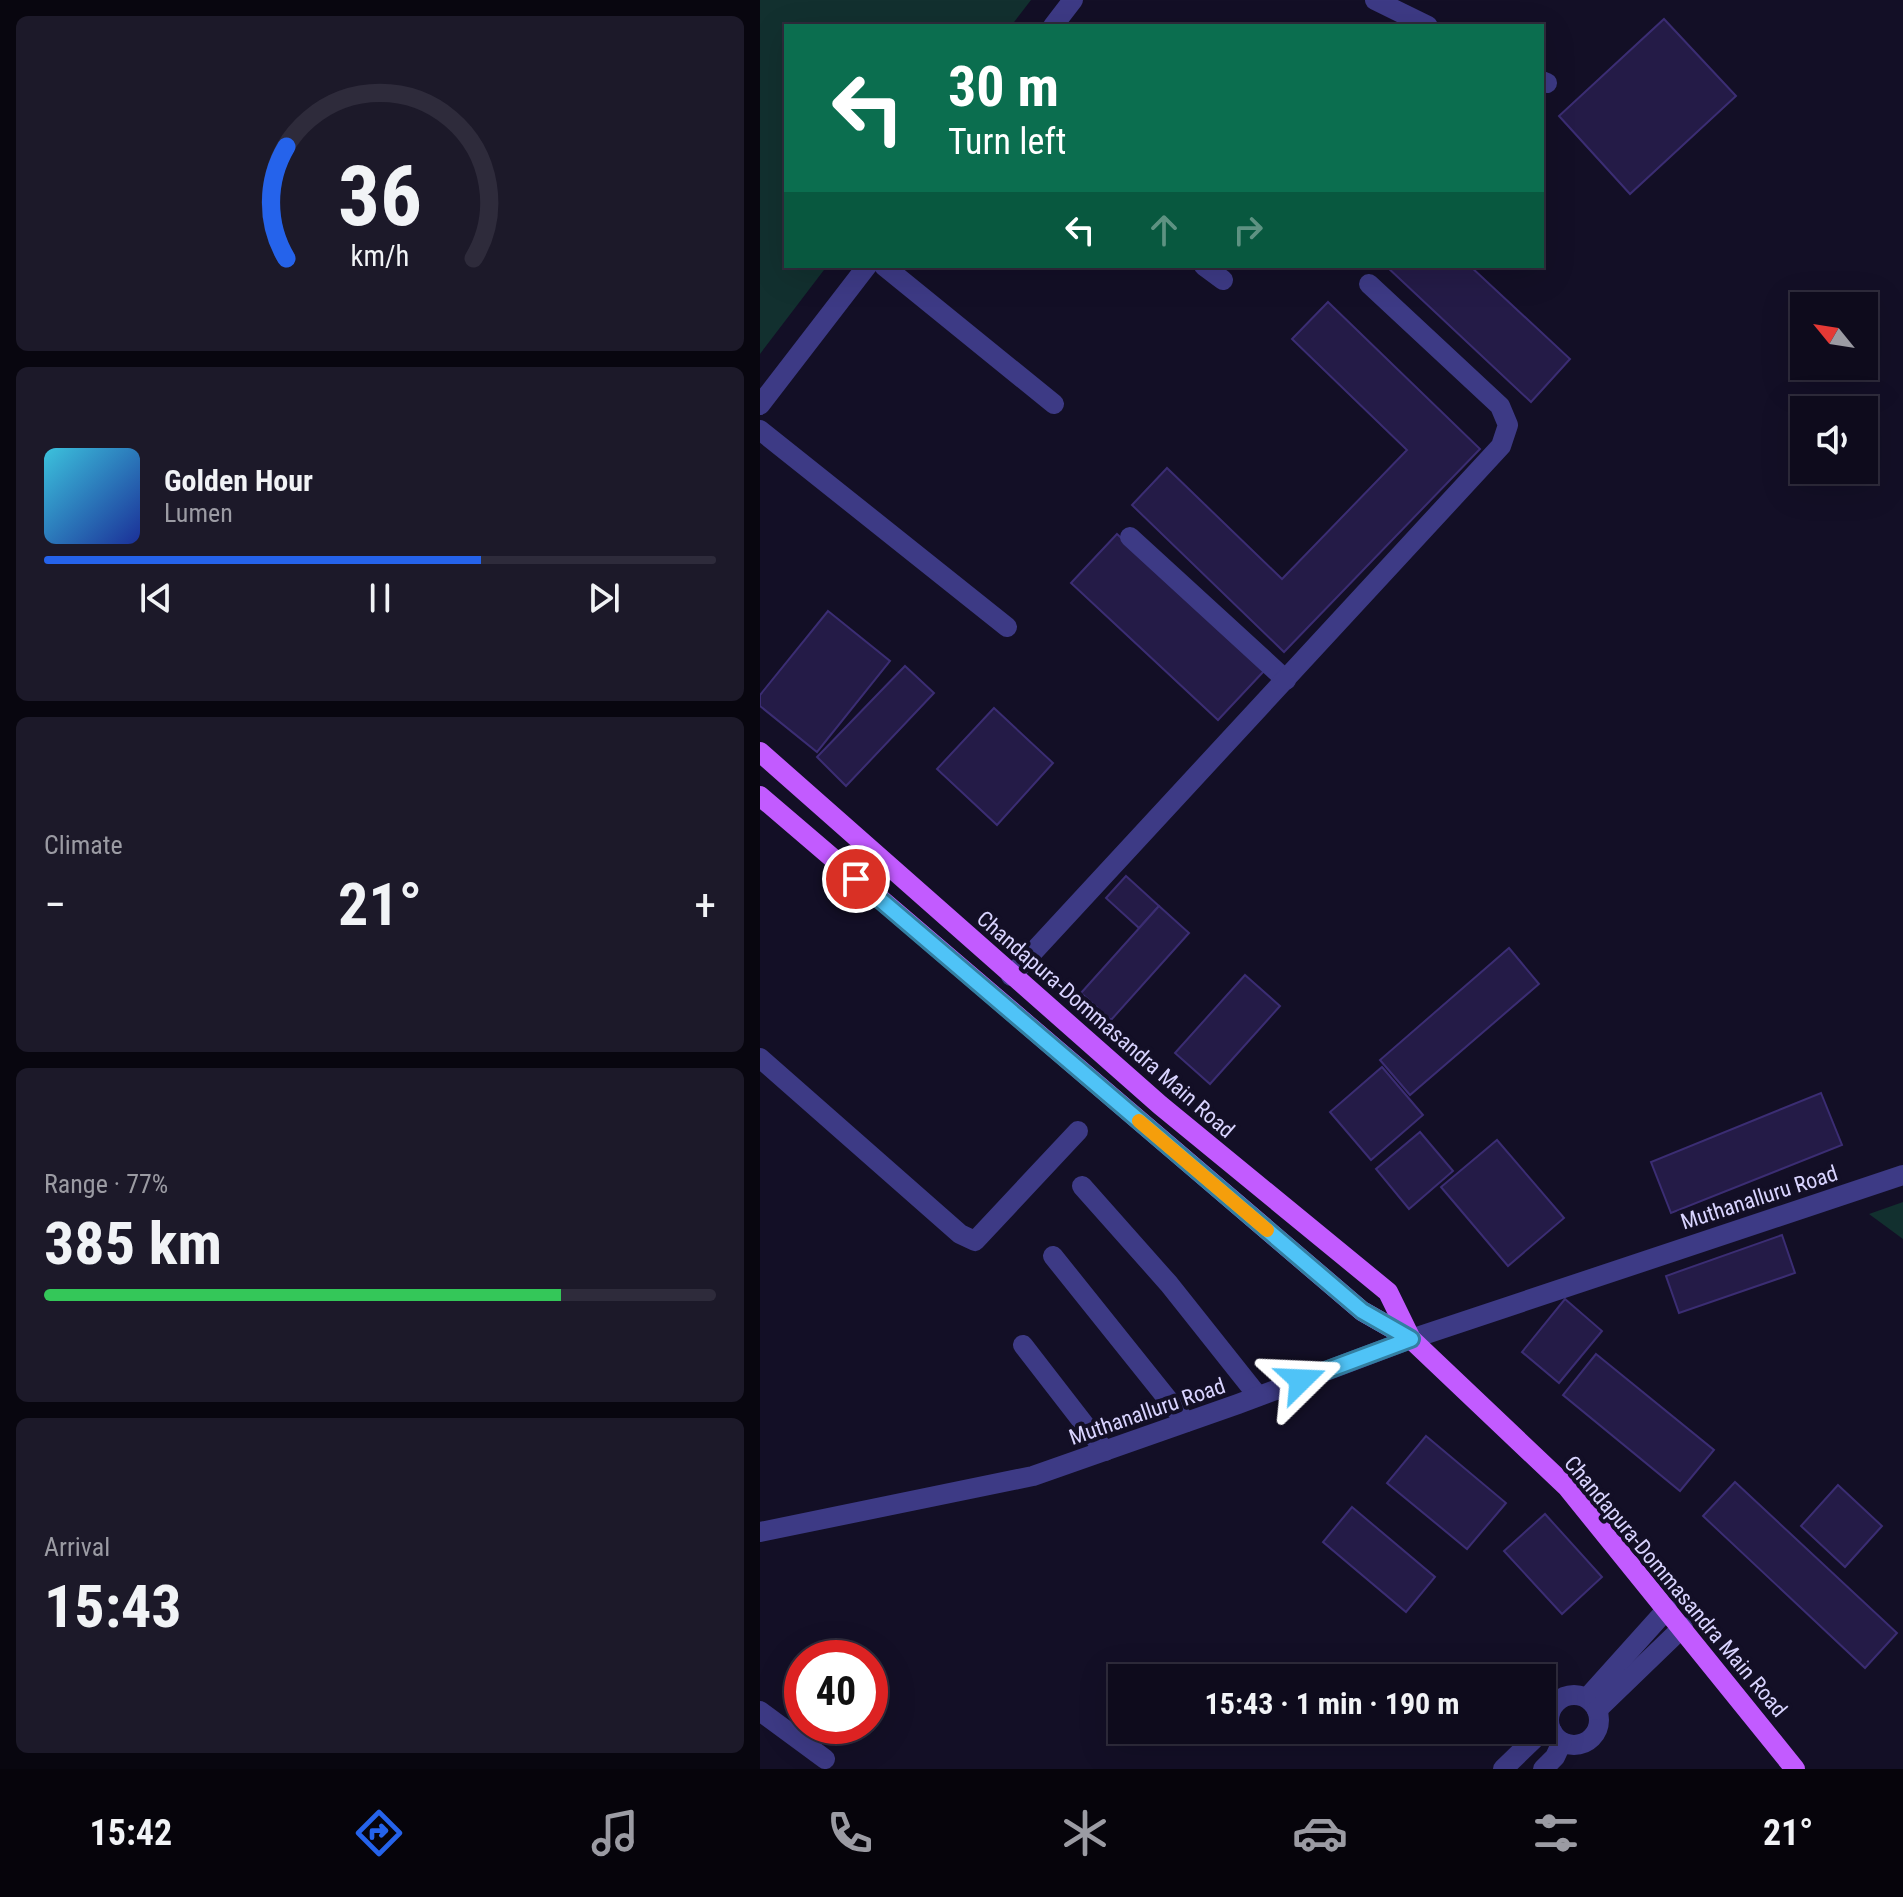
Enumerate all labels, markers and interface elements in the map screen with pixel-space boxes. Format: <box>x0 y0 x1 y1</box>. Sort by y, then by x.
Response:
text: 30 m <box>948 54 1059 120</box>
icon: left <box>816 56 920 160</box>
text: Turn left <box>948 121 1066 163</box>
text: 36 <box>338 148 422 245</box>
icon: left <box>1058 208 1102 252</box>
icon: ahead <box>1142 208 1186 252</box>
icon: right <box>1226 208 1270 252</box>
text: km/h <box>351 239 409 273</box>
north arrow <box>1790 292 1878 380</box>
map controls <box>1790 292 1878 484</box>
button: sound <box>1790 396 1878 484</box>
text: Golden Hour <box>164 463 313 498</box>
text: Lumen <box>164 498 233 528</box>
icon: previous <box>134 576 178 620</box>
icon: pause <box>358 576 402 620</box>
icon: next <box>582 576 626 620</box>
text: Climate <box>44 830 123 860</box>
pin <box>822 845 890 913</box>
icon: arrive <box>834 857 878 901</box>
text: 21° <box>338 869 422 940</box>
text: − <box>44 879 66 931</box>
text: + <box>694 879 716 931</box>
street label: Chandapura-Dommasandra Main Road <box>972 906 1239 1143</box>
street label: Muthanalluru Road <box>1678 1160 1841 1235</box>
text: Range · 77% <box>44 1169 168 1199</box>
text: 385 km <box>44 1208 222 1279</box>
position arrow <box>1259 1338 1343 1422</box>
street label: Muthanalluru Road <box>1066 1373 1228 1450</box>
street label: Chandapura-Dommasandra Main Road <box>1559 1451 1792 1722</box>
text: Arrival <box>44 1532 110 1562</box>
text: 15:43 <box>44 1571 182 1642</box>
speed limit sign: 40 <box>784 1640 888 1744</box>
text: 15:43 · 1 min · 190 m <box>1205 1686 1459 1721</box>
icon: directions <box>351 1805 407 1861</box>
icon: music <box>587 1805 643 1861</box>
icon: phone <box>822 1805 878 1861</box>
icon: climate <box>1057 1805 1113 1861</box>
icon: car <box>1292 1805 1348 1861</box>
icon: filters <box>1528 1805 1584 1861</box>
text: 15:42 <box>90 1812 172 1854</box>
text: 21° <box>1763 1812 1813 1854</box>

